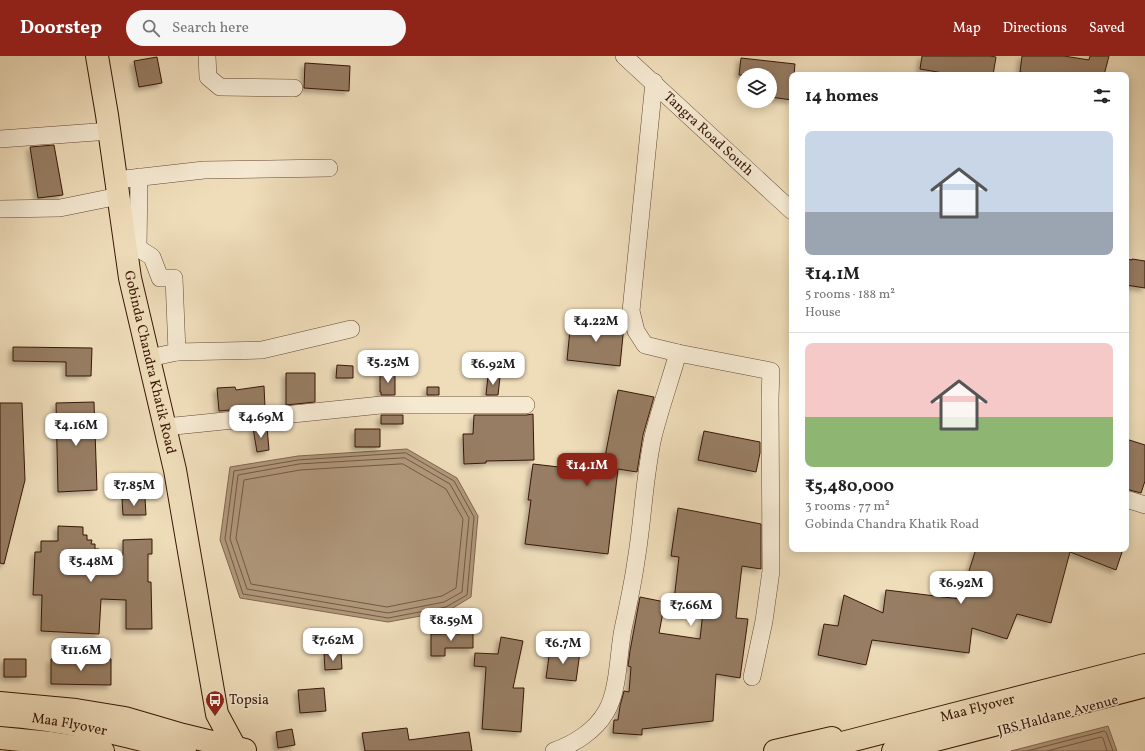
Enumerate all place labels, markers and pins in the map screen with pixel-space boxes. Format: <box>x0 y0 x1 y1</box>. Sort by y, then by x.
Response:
pin: ₹4.22M <box>563 309 629 343</box>
pin: ₹5.25M <box>355 350 421 384</box>
pin: ₹6.92M <box>460 352 526 386</box>
pin: ₹4.69M <box>228 405 294 439</box>
pin: ₹4.16M <box>43 413 109 447</box>
pin: ₹14.1M <box>554 453 620 487</box>
pin: ₹7.85M <box>101 473 167 507</box>
pin: ₹5.48M <box>58 549 124 583</box>
pin: ₹6.92M <box>928 571 994 605</box>
pin: ₹7.66M <box>658 593 724 627</box>
pin: ₹8.59M <box>418 608 484 642</box>
pin: ₹7.62M <box>300 628 366 662</box>
pin: ₹6.7M <box>535 631 591 665</box>
pin: ₹11.6M <box>48 638 114 672</box>
bus stop icon: Topsia <box>204 689 226 717</box>
place label: Topsia <box>229 691 269 710</box>

